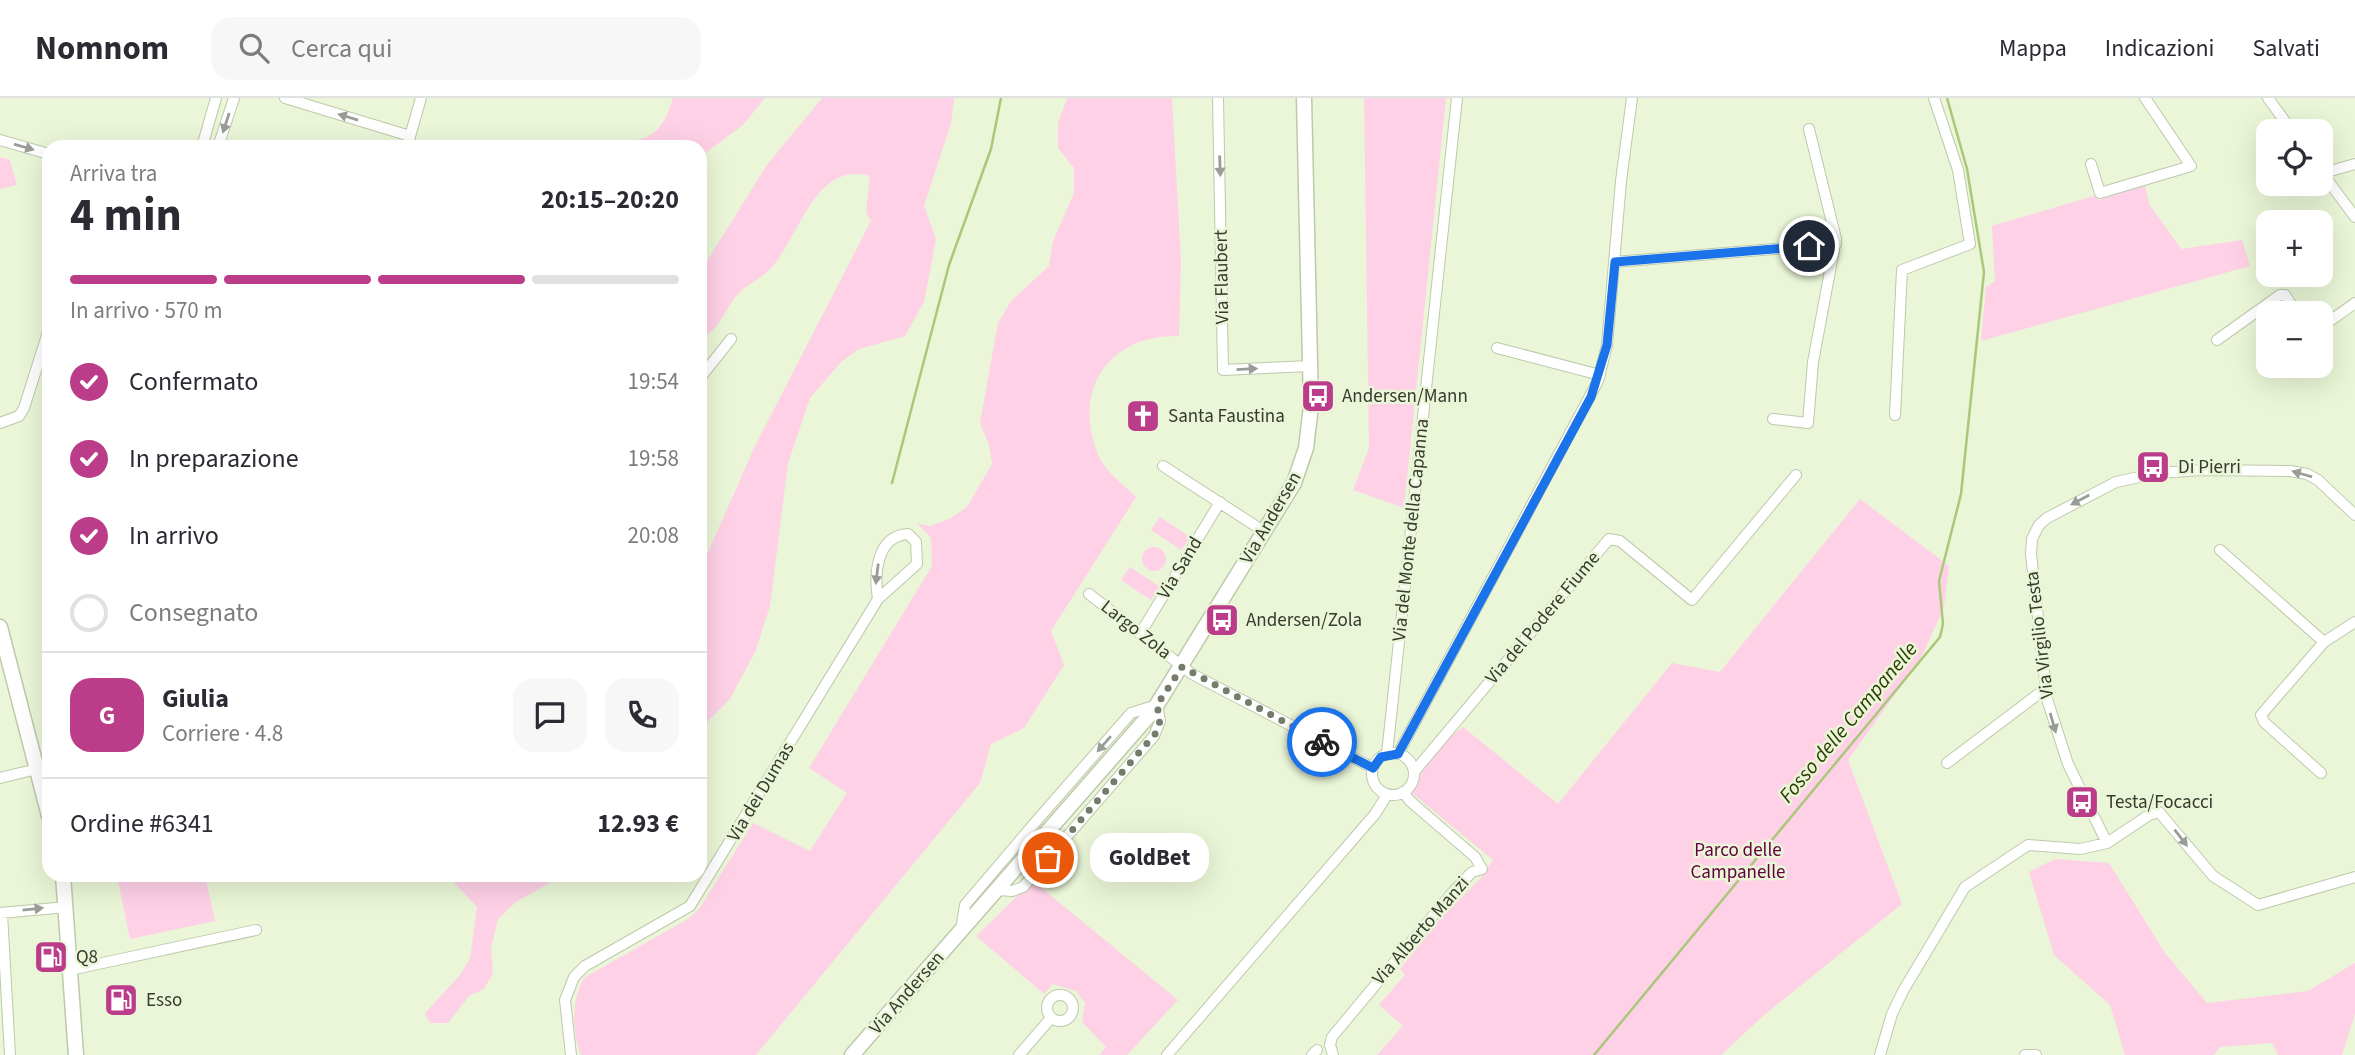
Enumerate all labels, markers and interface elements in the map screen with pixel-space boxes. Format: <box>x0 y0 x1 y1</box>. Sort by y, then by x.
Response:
search box <box>211 17 701 80</box>
text: Nomnom <box>35 25 169 72</box>
icon: search <box>235 29 273 67</box>
text: Cerca qui <box>291 30 392 67</box>
text: Mappa <box>1999 31 2067 66</box>
text: Indicazioni <box>2105 31 2214 66</box>
text: Salvati <box>2252 31 2320 66</box>
one-way arrow <box>337 111 358 121</box>
one-way arrow <box>220 112 230 133</box>
map controls <box>2256 119 2333 378</box>
button: locate <box>2256 119 2333 196</box>
one-way arrow <box>14 142 35 152</box>
one-way arrow <box>1214 155 1225 177</box>
text: Arriva tra <box>70 157 157 190</box>
text: 20:15–20:20 <box>541 181 679 218</box>
text: 4 min <box>70 183 182 248</box>
button: + <box>2256 210 2333 287</box>
pin <box>1779 216 1839 276</box>
icon: home <box>1790 227 1828 265</box>
street label: Via Flaubert <box>1208 229 1236 325</box>
text: In arrivo · 570 m <box>70 294 222 327</box>
button: − <box>2256 301 2333 378</box>
icon: check <box>70 363 108 401</box>
text: Confermato <box>129 363 258 400</box>
one-way arrow <box>1237 363 1259 374</box>
text: 19:54 <box>628 365 679 398</box>
bus stop icon: Andersen/Mann <box>1299 377 1337 415</box>
place label: Andersen/Mann <box>1342 383 1468 410</box>
church icon: Santa Faustina <box>1124 397 1162 435</box>
place label: Santa Faustina <box>1168 403 1285 430</box>
street label: Via del Monte della Capanna <box>1386 417 1436 643</box>
icon: check <box>70 440 108 478</box>
text: In preparazione <box>129 440 299 477</box>
text: 19:58 <box>628 442 679 475</box>
bus stop icon: Di Pierri <box>2134 448 2172 486</box>
place label: Di Pierri <box>2178 454 2241 481</box>
street label: Via Andersen <box>1234 467 1308 569</box>
one-way arrow <box>2291 468 2313 479</box>
one-way arrow <box>2070 494 2090 506</box>
icon: check <box>70 517 108 555</box>
text: In arrivo <box>129 517 219 554</box>
text: 20:08 <box>628 519 679 552</box>
street label: Via Sand <box>1151 532 1209 604</box>
street label: Via del Podere Fiume <box>1479 546 1607 690</box>
one-way arrow <box>872 563 883 585</box>
street label: Via Virgilio Testa <box>2019 570 2061 700</box>
text: Consegnato <box>129 594 258 631</box>
street label: Largo Zola <box>1095 594 1177 666</box>
bus stop icon: Andersen/Zola <box>1203 601 1241 639</box>
place label: Andersen/Zola <box>1246 607 1362 634</box>
water label: Fosso delle Campanelle <box>1772 635 1924 809</box>
button: chat <box>513 678 587 752</box>
button: phone <box>605 678 679 752</box>
text: Giulia <box>162 680 229 717</box>
text: G <box>99 697 115 734</box>
courier <box>1287 707 1357 777</box>
one-way arrow <box>2049 713 2059 734</box>
text: Corriere · 4.8 <box>162 717 283 750</box>
icon: bike <box>1303 723 1341 761</box>
one-way arrow <box>1096 735 1112 753</box>
street label: Via dei Dumas <box>721 737 801 847</box>
bus stop icon: Testa/Focacci <box>2063 783 2101 821</box>
place label: Testa/Focacci <box>2106 789 2213 816</box>
text: Ordine #6341 <box>70 805 214 842</box>
text: 12.93 € <box>597 805 679 842</box>
pin <box>1018 828 1078 888</box>
one-way arrow <box>2174 829 2189 847</box>
callout: GoldBet <box>1090 834 1209 882</box>
park label: Parco delle Campanelle <box>1691 837 1785 886</box>
icon: bag <box>1029 839 1067 877</box>
text: GoldBet <box>1109 841 1190 874</box>
street label: Via Alberto Manzi <box>1366 871 1476 991</box>
one-way arrow <box>22 904 44 915</box>
fuel station icon: Q8 <box>32 938 70 976</box>
place label: Q8 <box>76 944 98 971</box>
street label: Via Andersen <box>863 945 951 1041</box>
fuel station icon: Esso <box>102 981 140 1019</box>
place label: Esso <box>146 987 182 1014</box>

